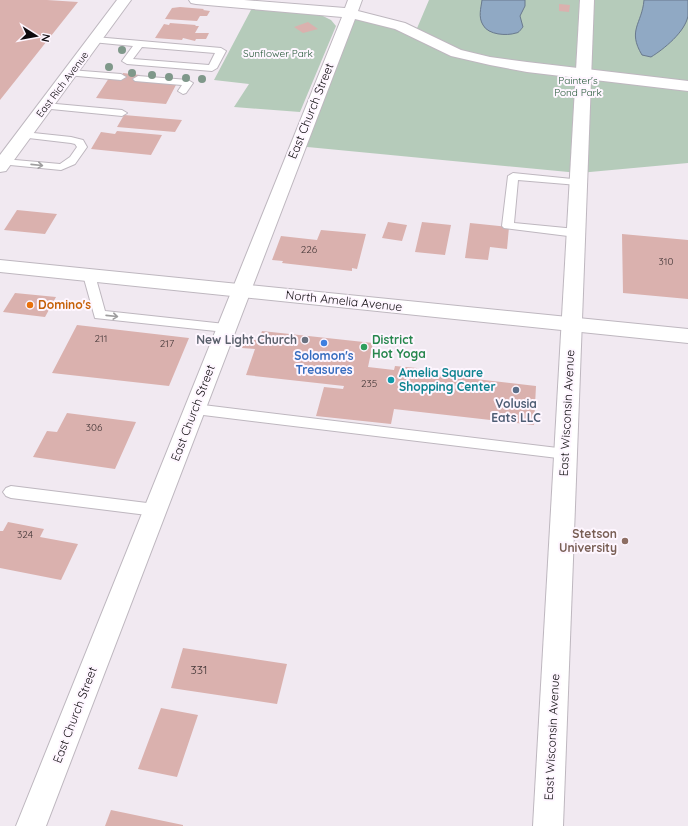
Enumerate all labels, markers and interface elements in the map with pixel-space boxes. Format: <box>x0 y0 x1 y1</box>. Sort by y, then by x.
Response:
north arrow <box>16 16 56 56</box>
text: N <box>38 33 53 43</box>
park label: Sunflower Park <box>243 47 313 60</box>
street label: East Rich Avenue <box>33 48 92 120</box>
street label: East Church Street <box>284 61 337 161</box>
park label: Painter's Pond Park <box>554 74 602 99</box>
one-way arrow <box>30 161 43 169</box>
house number: 226 <box>301 243 318 256</box>
house number: 310 <box>659 255 673 268</box>
street label: North Amelia Avenue <box>285 287 403 314</box>
place label: Domino's <box>38 297 91 312</box>
marker: Domino's <box>25 300 35 310</box>
one-way arrow <box>105 312 118 320</box>
house number: 211 <box>95 332 107 345</box>
place label: New Light Church <box>196 332 297 347</box>
place label: District Hot Yoga <box>372 332 426 361</box>
marker: New Light Church <box>300 335 310 345</box>
house number: 217 <box>160 337 174 350</box>
marker: Solomon's Treasures <box>319 338 329 348</box>
marker: District Hot Yoga <box>359 342 369 352</box>
place label: Solomon's Treasures <box>294 348 354 377</box>
street label: East Wisconsin Avenue <box>556 349 577 477</box>
street label: East Church Street <box>167 363 218 463</box>
place label: Amelia Square Shopping Center <box>399 365 496 394</box>
marker: Amelia Square Shopping Center <box>386 375 396 385</box>
house number: 235 <box>361 377 377 390</box>
marker: Volusia Eats LLC <box>511 385 521 395</box>
place label: Volusia Eats LLC <box>491 396 541 425</box>
house number: 306 <box>86 421 103 434</box>
place label: Stetson University <box>559 526 617 555</box>
house number: 324 <box>17 528 33 541</box>
marker: Stetson University <box>620 536 630 546</box>
house number: 331 <box>190 662 208 677</box>
street label: East Church Street <box>49 665 100 765</box>
street label: East Wisconsin Avenue <box>541 673 562 801</box>

